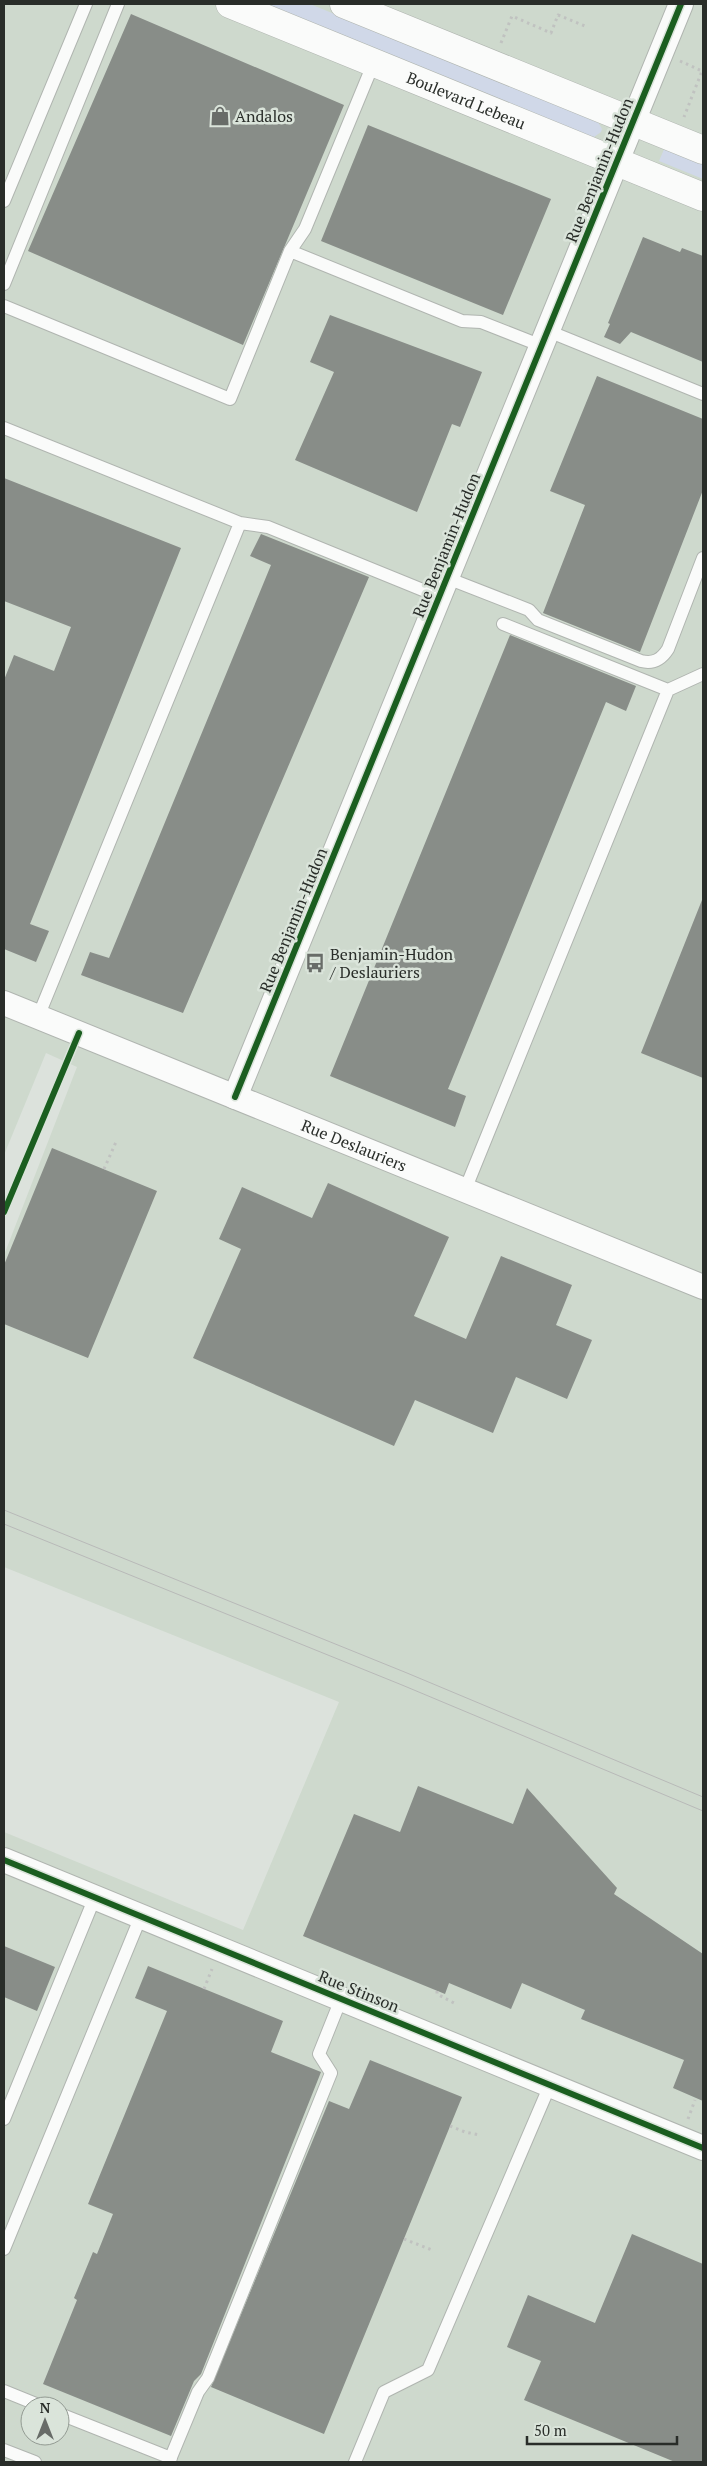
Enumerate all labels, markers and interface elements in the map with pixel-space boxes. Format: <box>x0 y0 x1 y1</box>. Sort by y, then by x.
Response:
street label: Boulevard Lebeau <box>403 66 529 134</box>
street label: Rue Benjamin-Hudon <box>560 94 638 246</box>
shop icon: Andalos <box>209 105 231 127</box>
place label: Andalos <box>235 105 293 127</box>
street label: Rue Benjamin-Hudon <box>407 469 485 621</box>
street label: Rue Benjamin-Hudon <box>254 844 332 996</box>
place label: Benjamin-Hudon / Deslauriers <box>329 943 454 983</box>
bus stop icon: Benjamin-Hudon / Deslauriers <box>304 952 326 974</box>
street label: Rue Deslauriers <box>298 1114 410 1177</box>
street label: Rue Stinson <box>315 1965 403 2017</box>
north arrow <box>20 2396 70 2446</box>
text: N <box>40 2398 51 2417</box>
scale bar <box>527 2414 677 2446</box>
text: 50 m <box>534 2420 567 2440</box>

